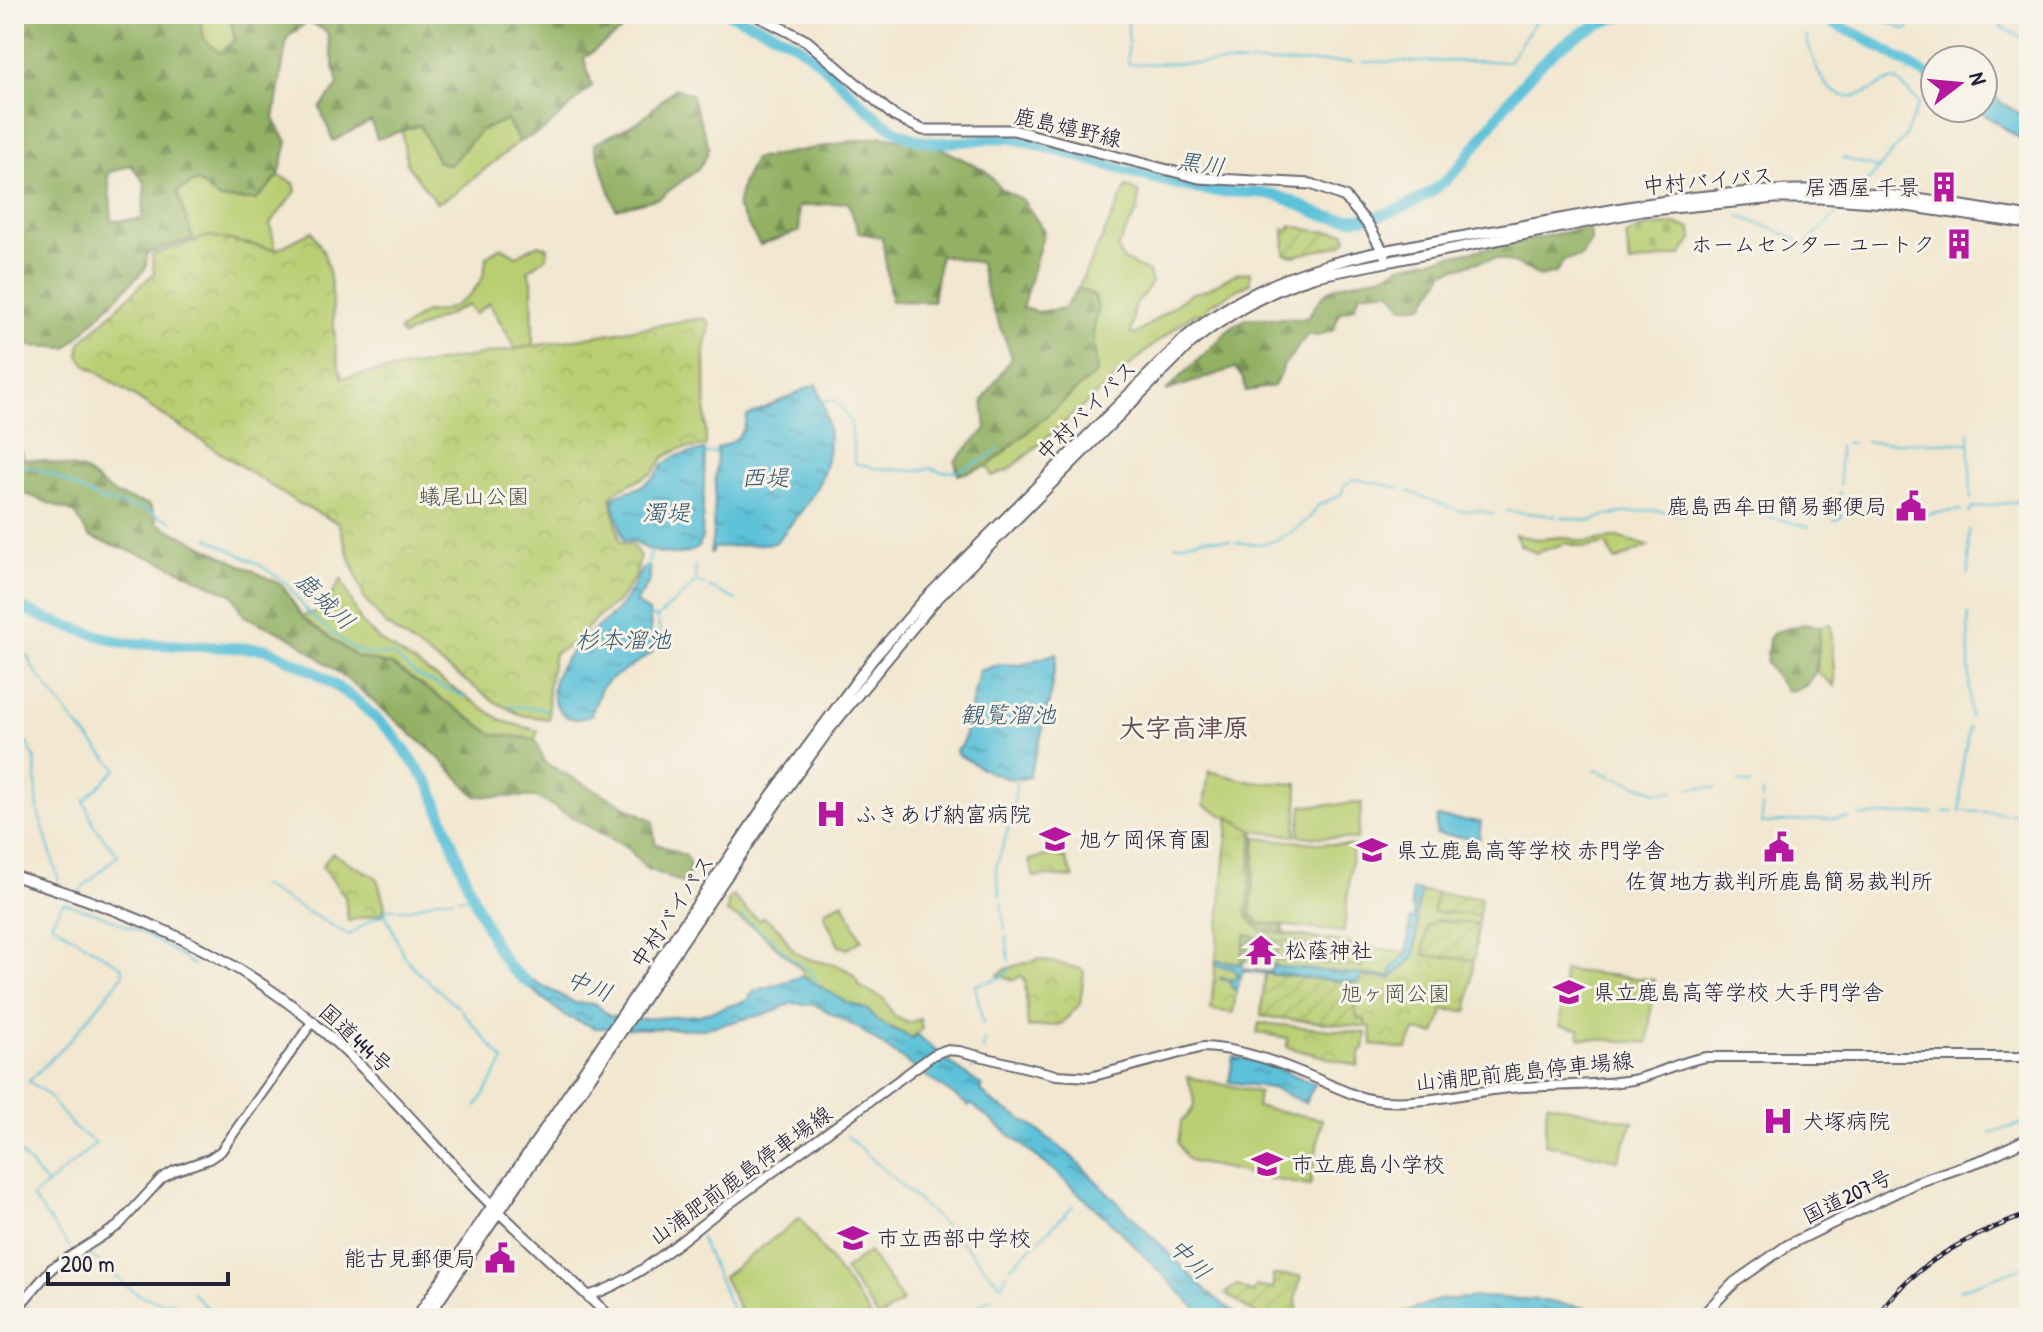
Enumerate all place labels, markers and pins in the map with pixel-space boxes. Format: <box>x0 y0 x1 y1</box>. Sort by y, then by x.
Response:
building icon: 居酒屋 千景 <box>1927 170 1961 204</box>
place label: 居酒屋 千景 <box>1805 172 1920 202</box>
building icon: ホームセンター ユートク <box>1942 227 1976 261</box>
place label: ホームセンター ユートク <box>1691 229 1935 259</box>
public building icon: 鹿島西牟田簡易郵便局 <box>1894 489 1928 523</box>
place label: 鹿島西牟田簡易郵便局 <box>1667 491 1887 521</box>
hospital icon: ふきあげ納富病院 <box>814 797 848 831</box>
place label: ふきあげ納富病院 <box>855 799 1031 829</box>
school or university icon: 旭ケ岡保育園 <box>1038 822 1072 856</box>
place label: 旭ケ岡保育園 <box>1079 824 1211 854</box>
public building icon: 佐賀地方裁判所鹿島簡易裁判所 <box>1762 830 1796 864</box>
school or university icon: 県立鹿島高等学校 赤門学舎 <box>1355 833 1389 867</box>
place label: 県立鹿島高等学校 赤門学舎 <box>1396 835 1665 865</box>
place label: 佐賀地方裁判所鹿島簡易裁判所 <box>1625 866 1933 896</box>
temple icon: 松蔭神社 <box>1244 933 1278 967</box>
place label: 松蔭神社 <box>1285 935 1373 965</box>
school or university icon: 県立鹿島高等学校 大手門学舎 <box>1552 975 1586 1009</box>
place label: 県立鹿島高等学校 大手門学舎 <box>1593 977 1884 1007</box>
hospital icon: 犬塚病院 <box>1761 1104 1795 1138</box>
place label: 犬塚病院 <box>1802 1106 1890 1136</box>
school or university icon: 市立鹿島小学校 <box>1250 1147 1284 1181</box>
place label: 市立鹿島小学校 <box>1291 1149 1445 1179</box>
school or university icon: 市立西部中学校 <box>836 1221 870 1255</box>
place label: 市立西部中学校 <box>877 1223 1031 1253</box>
public building icon: 能古見郵便局 <box>483 1241 517 1275</box>
place label: 能古見郵便局 <box>344 1243 476 1273</box>

